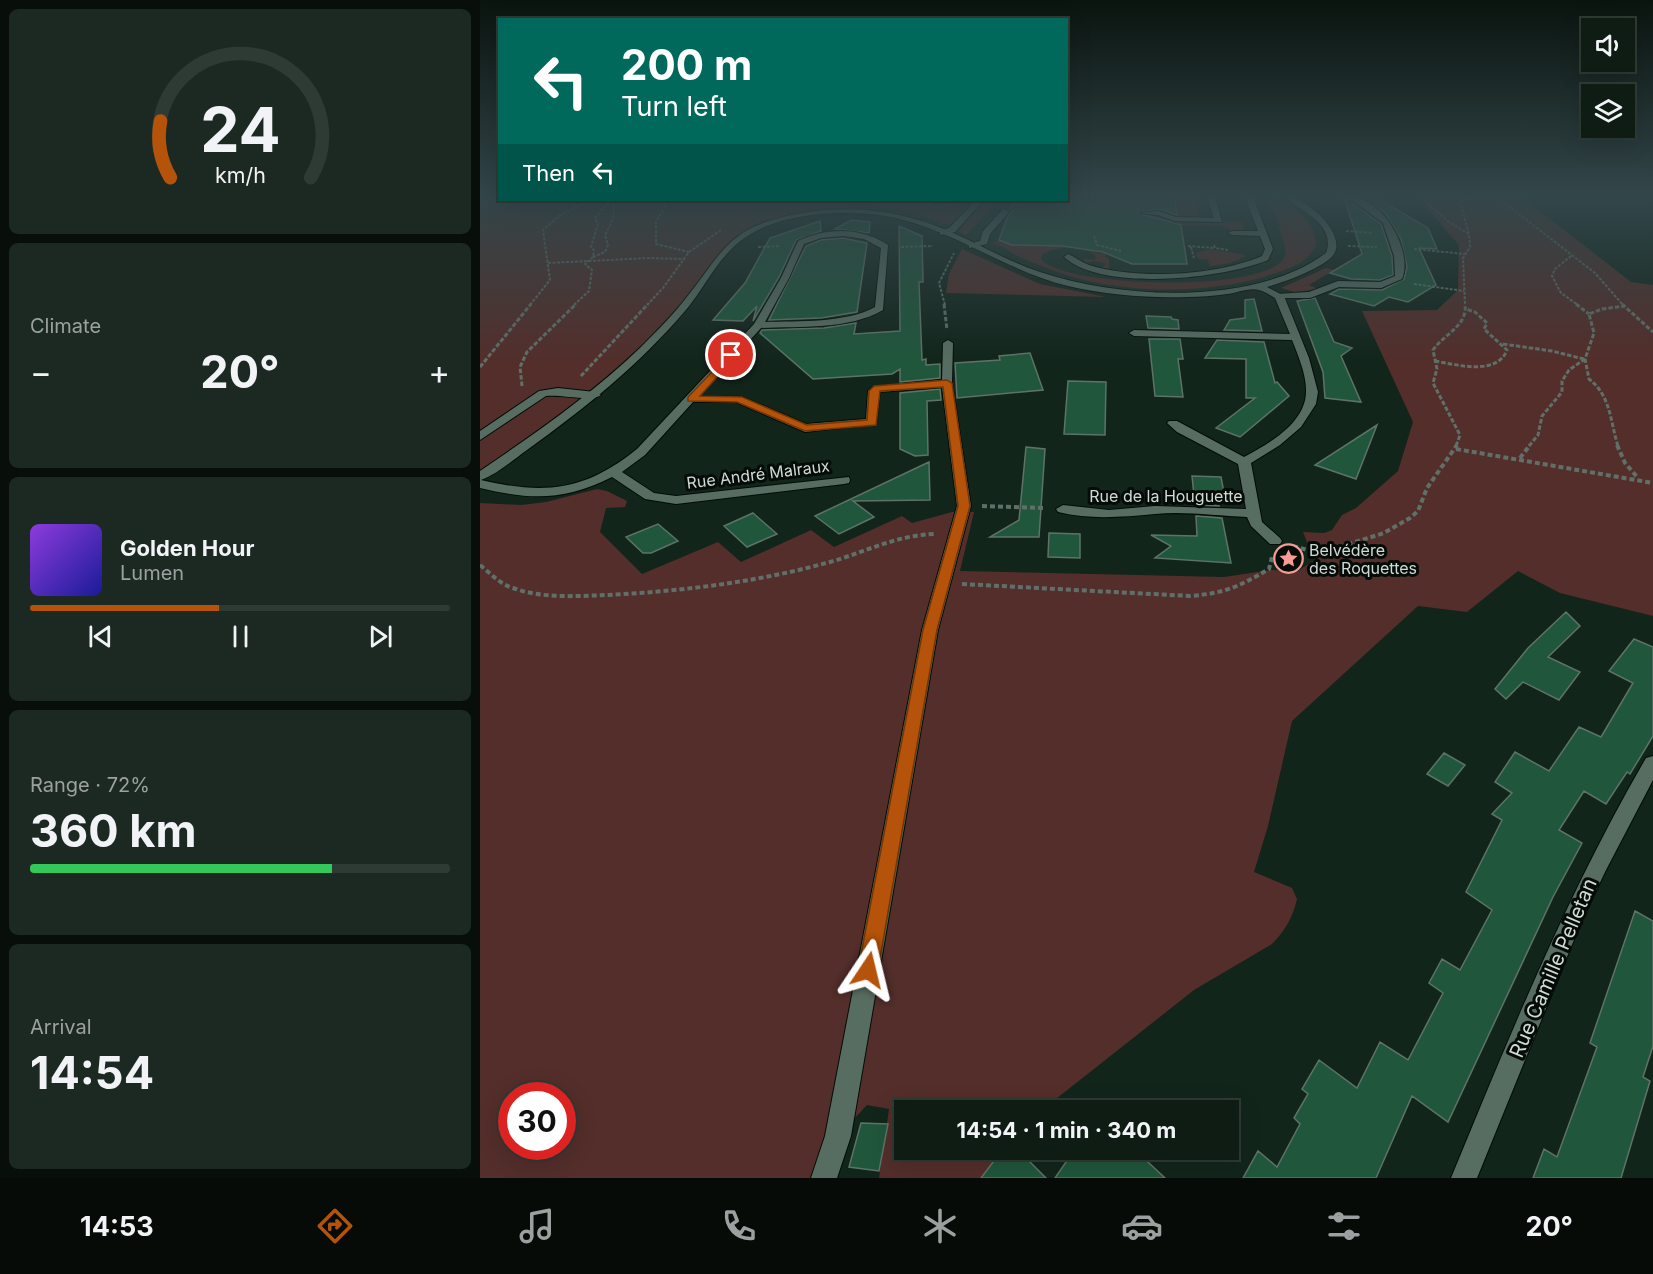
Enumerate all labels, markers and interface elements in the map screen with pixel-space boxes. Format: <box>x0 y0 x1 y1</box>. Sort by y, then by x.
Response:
map controls <box>1581 18 1635 138</box>
button: sound <box>1581 18 1635 72</box>
text: 200 m <box>621 39 752 90</box>
icon: left <box>522 42 600 120</box>
button: layers <box>1581 84 1635 138</box>
text: Turn left <box>621 90 727 123</box>
text: 24 <box>200 93 280 168</box>
icon: left <box>587 156 620 189</box>
text: Then <box>522 160 575 186</box>
text: km/h <box>215 163 265 189</box>
text: Climate <box>30 314 101 338</box>
pin <box>705 329 756 380</box>
icon: arrive <box>714 338 747 371</box>
text: 20° <box>200 344 280 399</box>
text: − <box>30 352 52 392</box>
text: + <box>428 352 450 392</box>
street label: Rue André Malraux <box>685 455 831 493</box>
street label: Rue de la Houguette <box>1089 486 1243 506</box>
text: Golden Hour <box>120 535 254 561</box>
place label: Belvédère des Roquettes <box>1309 540 1417 578</box>
place icon: Belvédère des Roquettes <box>1272 543 1304 575</box>
text: Lumen <box>120 561 184 585</box>
icon: previous <box>84 620 117 653</box>
icon: pause <box>224 620 257 653</box>
icon: next <box>364 620 397 653</box>
text: Range · 72% <box>30 773 150 797</box>
text: 360 km <box>30 803 196 858</box>
street label: Rue Camille Pelletan <box>1504 875 1602 1061</box>
position arrow <box>836 938 900 1002</box>
text: Arrival <box>30 1015 92 1039</box>
text: 14:54 <box>30 1045 154 1100</box>
speed limit sign: 30 <box>498 1082 576 1160</box>
text: 14:54 · 1 min · 340 m <box>957 1117 1176 1143</box>
icon: directions <box>314 1205 356 1247</box>
icon: music <box>516 1205 558 1247</box>
icon: phone <box>718 1205 760 1247</box>
icon: climate <box>919 1205 961 1247</box>
icon: car <box>1121 1205 1163 1247</box>
icon: filters <box>1323 1205 1365 1247</box>
text: 14:53 <box>80 1210 154 1243</box>
text: 20° <box>1525 1210 1573 1243</box>

